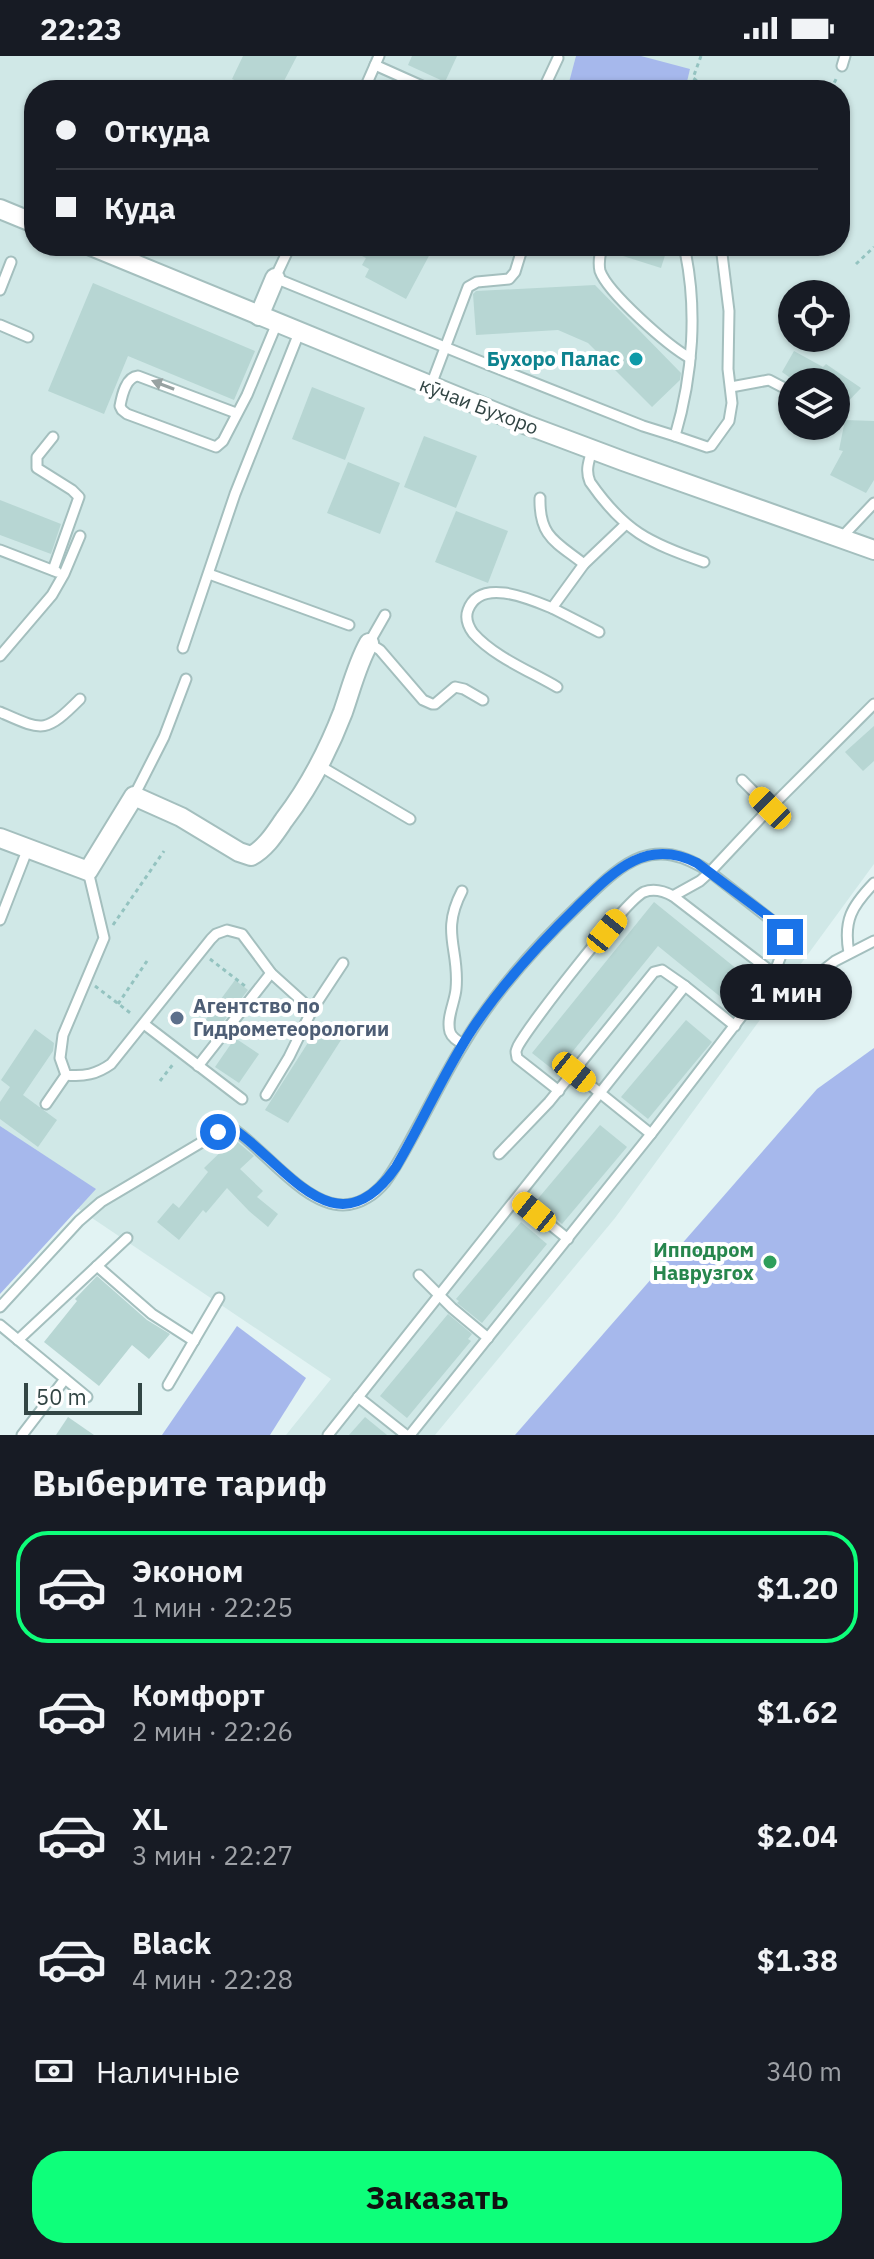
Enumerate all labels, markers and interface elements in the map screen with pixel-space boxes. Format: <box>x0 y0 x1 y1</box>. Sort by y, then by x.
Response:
text: 22:23 <box>40 9 122 48</box>
text: Откуда <box>104 111 210 150</box>
text: Куда <box>104 188 176 227</box>
map controls <box>778 280 850 440</box>
button: locate <box>778 280 850 352</box>
place label: Бухоро Палас <box>487 345 620 372</box>
marker: Бухоро Палас <box>627 350 645 368</box>
button: layers <box>778 368 850 440</box>
street label: кӯчаи Бухоро <box>416 370 543 441</box>
one-way arrow <box>151 378 175 391</box>
car <box>745 783 795 833</box>
car <box>583 905 631 957</box>
route end <box>767 919 803 955</box>
callout: 1 мин <box>719 965 851 1021</box>
text: 1 мин <box>750 975 822 1009</box>
place label: Агентство по Гидрометеорологии <box>193 992 389 1042</box>
marker: Агентство по Гидрометеорологии <box>168 1009 186 1027</box>
car <box>548 1048 600 1096</box>
route start <box>200 1114 236 1150</box>
car <box>508 1188 560 1236</box>
place label: Ипподром Наврузгох <box>652 1236 754 1286</box>
marker: Ипподром Наврузгох <box>761 1253 779 1271</box>
scale bar <box>24 1379 142 1415</box>
text: 50 m <box>36 1382 87 1411</box>
text: Выберите тариф <box>32 1459 327 1506</box>
icon: car <box>36 1551 108 1623</box>
text: Эконом <box>132 1551 243 1590</box>
text: $1.20 <box>757 1568 838 1607</box>
text: 1 мин · 22:25 <box>132 1590 293 1624</box>
icon: car <box>36 1675 108 1747</box>
text: Комфорт <box>132 1675 265 1714</box>
text: $1.62 <box>757 1692 838 1731</box>
text: 2 мин · 22:26 <box>132 1714 293 1748</box>
icon: car <box>36 1799 108 1871</box>
text: XL <box>132 1799 168 1838</box>
text: $2.04 <box>757 1816 838 1855</box>
text: 3 мин · 22:27 <box>132 1838 293 1872</box>
icon: car <box>36 1923 108 1995</box>
text: Black <box>132 1923 211 1962</box>
text: $1.38 <box>757 1940 838 1979</box>
text: 4 мин · 22:28 <box>132 1962 293 1996</box>
icon: cash <box>32 2049 76 2093</box>
text: Наличные <box>96 2052 240 2091</box>
text: 340 m <box>766 2054 842 2088</box>
button: Заказать <box>32 2151 842 2243</box>

